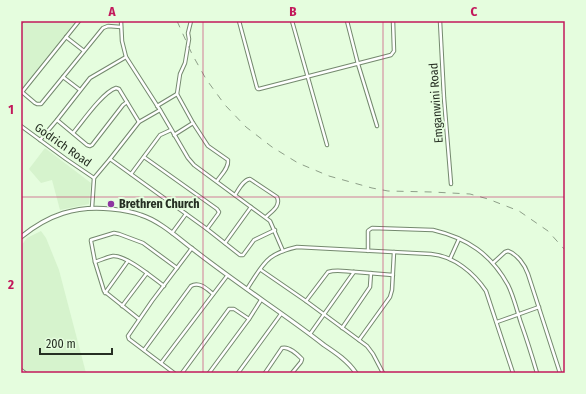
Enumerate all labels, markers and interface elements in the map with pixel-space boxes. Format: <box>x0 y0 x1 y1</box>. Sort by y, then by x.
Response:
text: A <box>107 4 116 19</box>
text: B <box>289 4 297 19</box>
text: C <box>471 4 478 19</box>
street label: Emganwini Road <box>426 62 446 144</box>
text: 1 <box>8 102 14 117</box>
street label: Godrich Road <box>32 120 94 170</box>
place label: Brethren Church <box>119 197 200 211</box>
marker: Brethren Church <box>106 199 116 209</box>
text: 2 <box>7 277 14 292</box>
scale bar <box>40 330 112 356</box>
text: 200 m <box>46 337 76 351</box>

